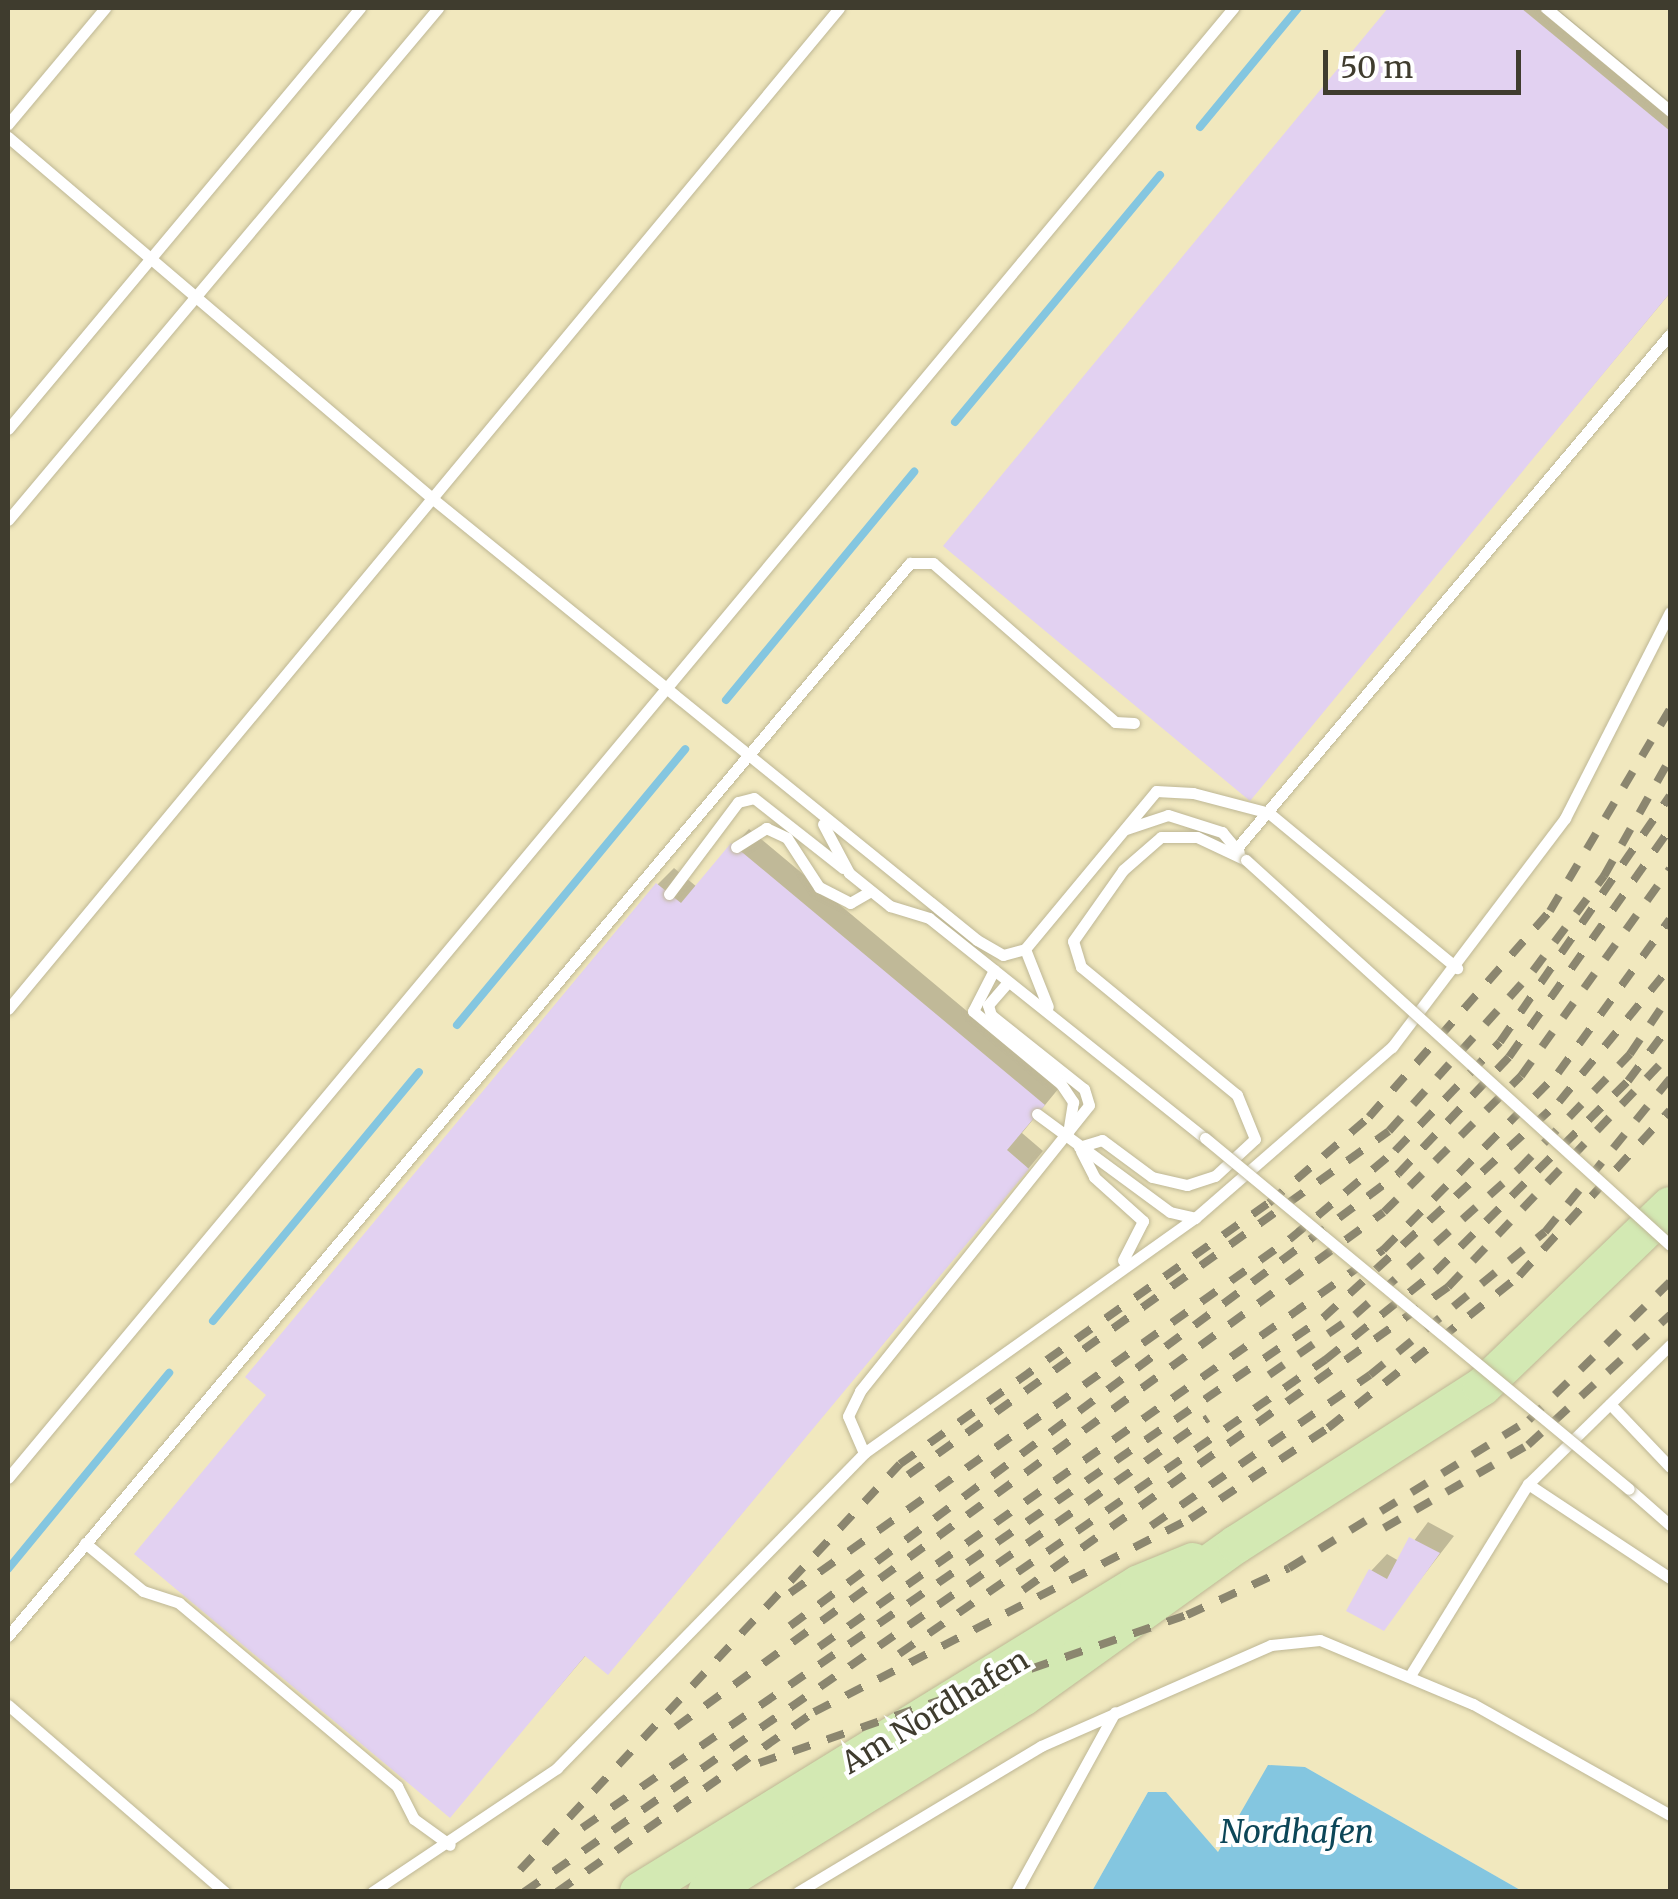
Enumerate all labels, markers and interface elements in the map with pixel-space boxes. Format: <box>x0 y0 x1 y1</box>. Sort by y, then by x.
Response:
scale bar <box>1328 30 1526 92</box>
text: 50 m <box>1340 48 1413 86</box>
street label: Am Nordhafen <box>835 1641 1035 1781</box>
water label: Nordhafen <box>1220 1813 1374 1851</box>

